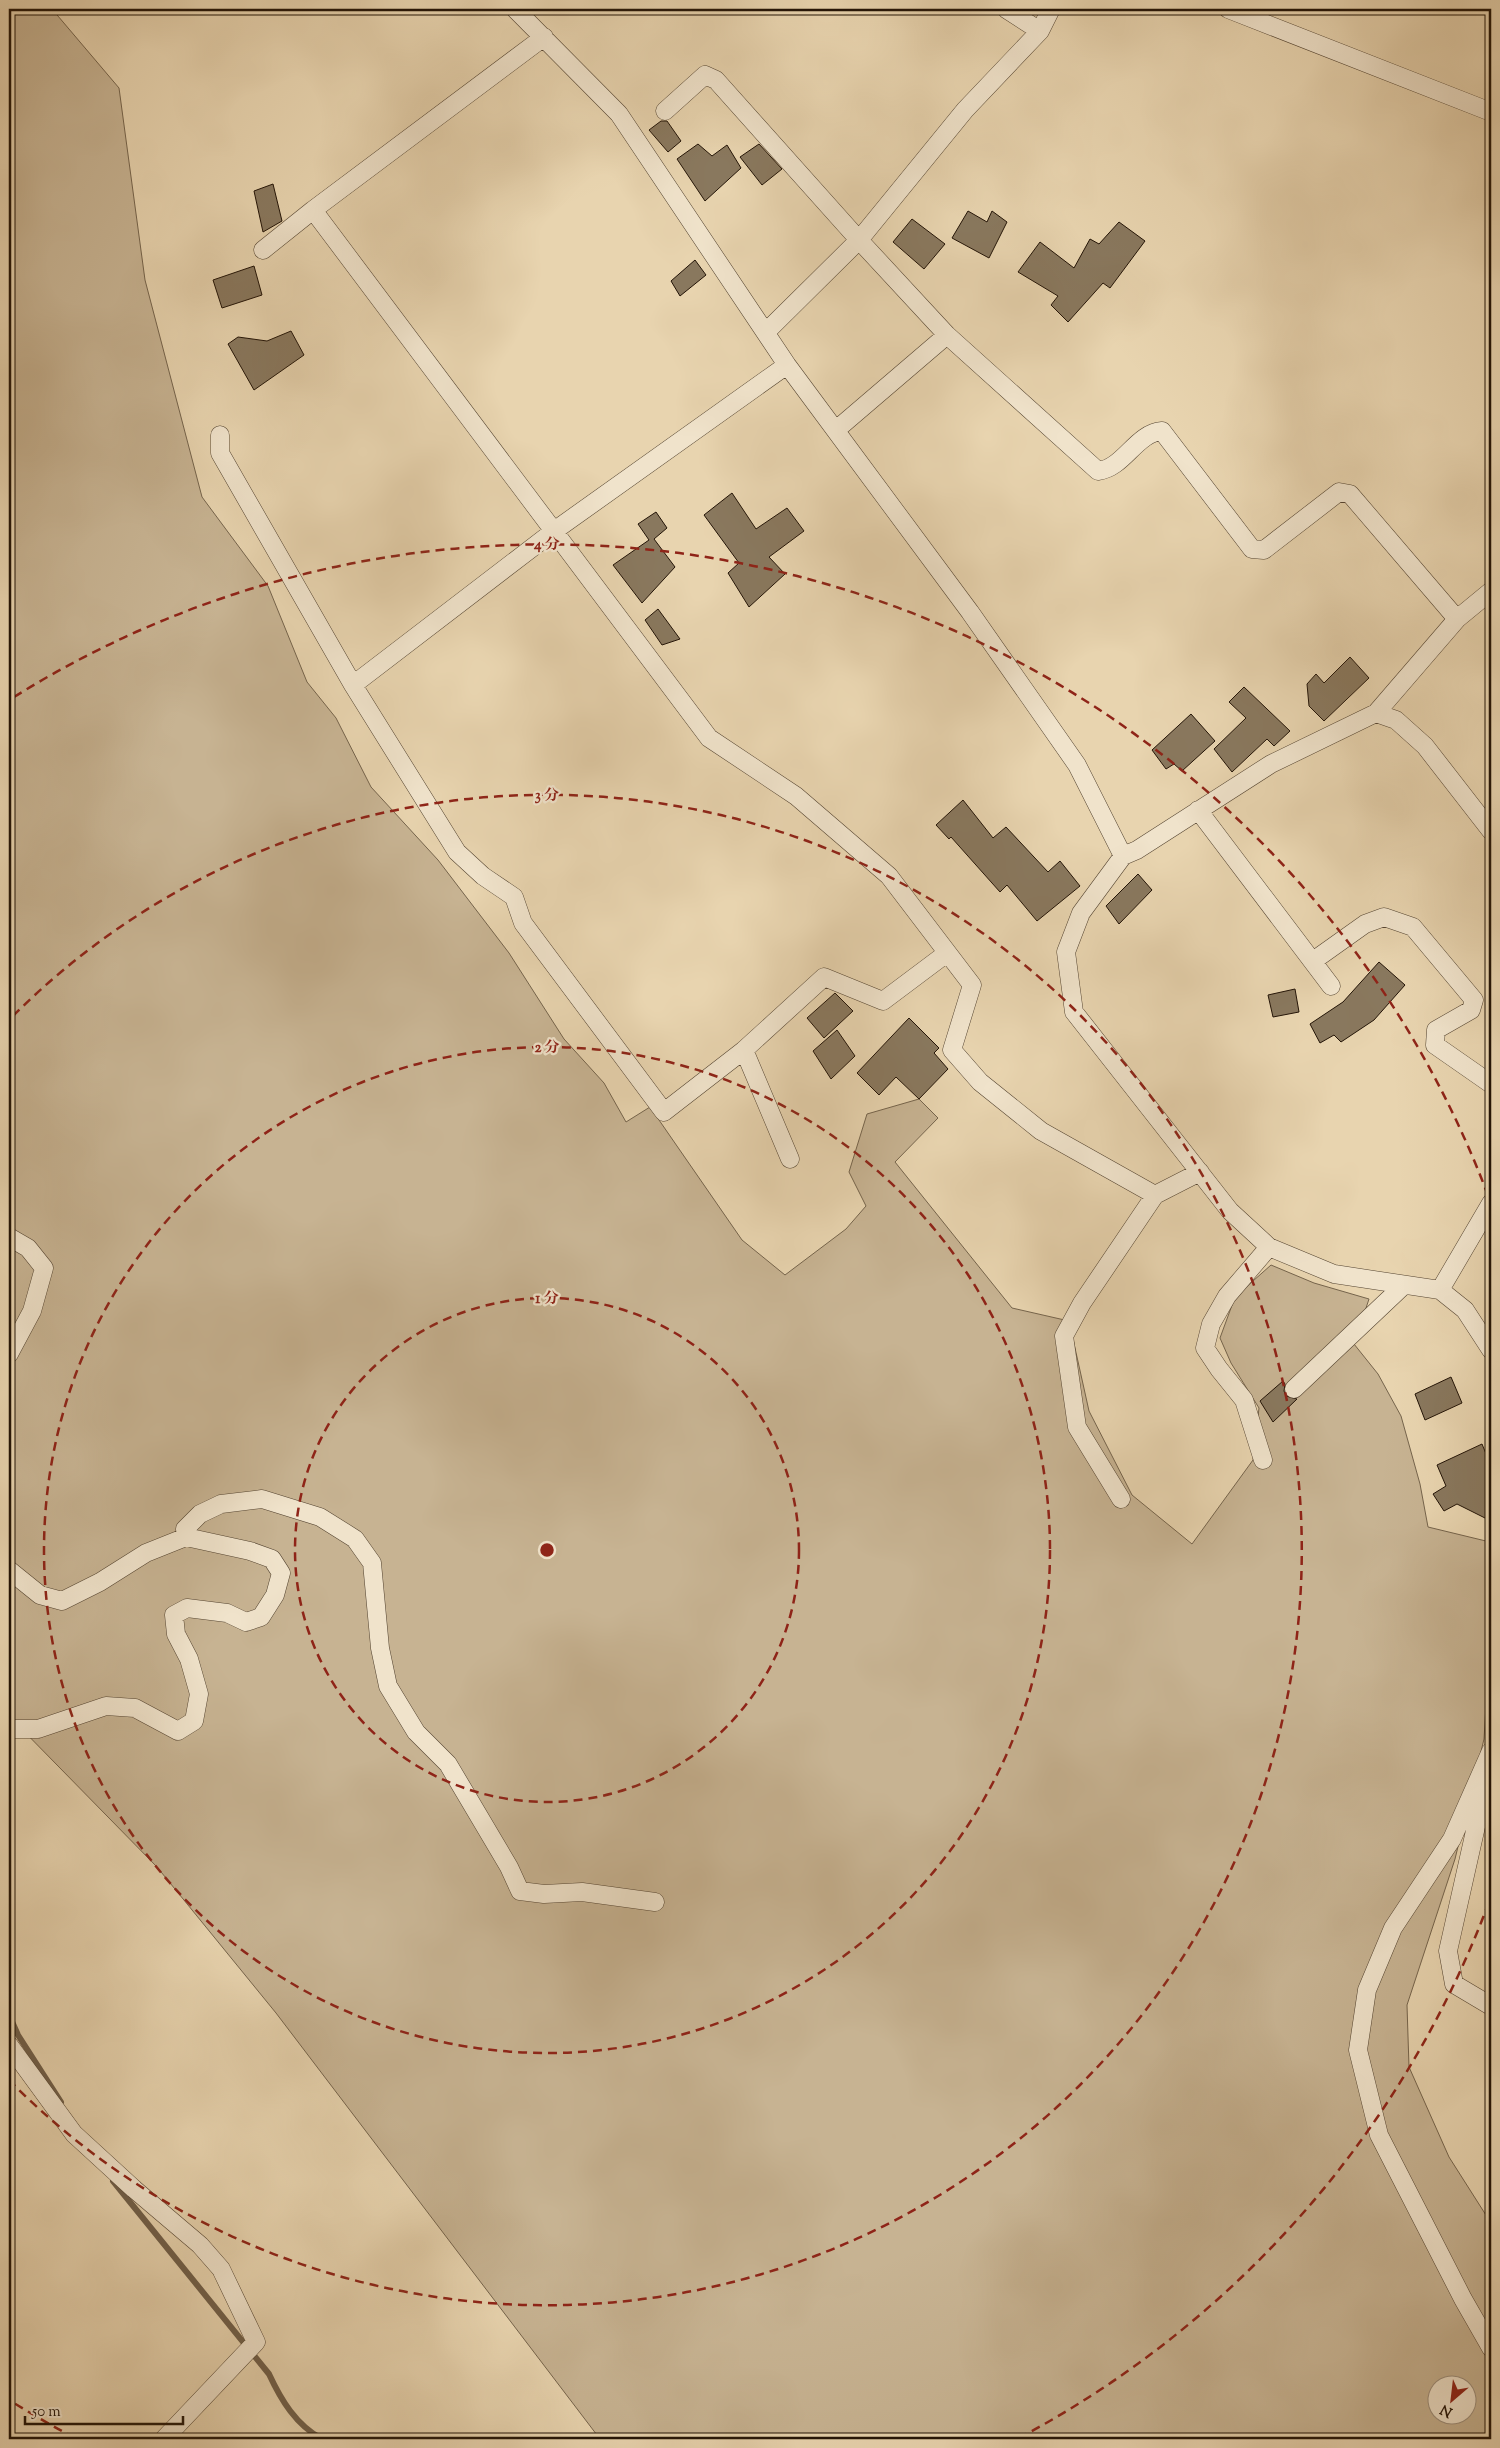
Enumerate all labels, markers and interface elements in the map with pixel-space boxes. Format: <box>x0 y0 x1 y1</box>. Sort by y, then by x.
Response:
text: 4 分 <box>533 535 560 556</box>
text: 3 分 <box>535 786 559 807</box>
text: 2 分 <box>534 1038 560 1059</box>
text: 1 分 <box>535 1289 559 1310</box>
centre of rings <box>538 1541 556 1559</box>
north arrow <box>1428 2376 1478 2426</box>
scale bar <box>25 2393 182 2425</box>
text: N <box>1437 2398 1456 2421</box>
text: 50 m <box>31 2402 61 2423</box>

